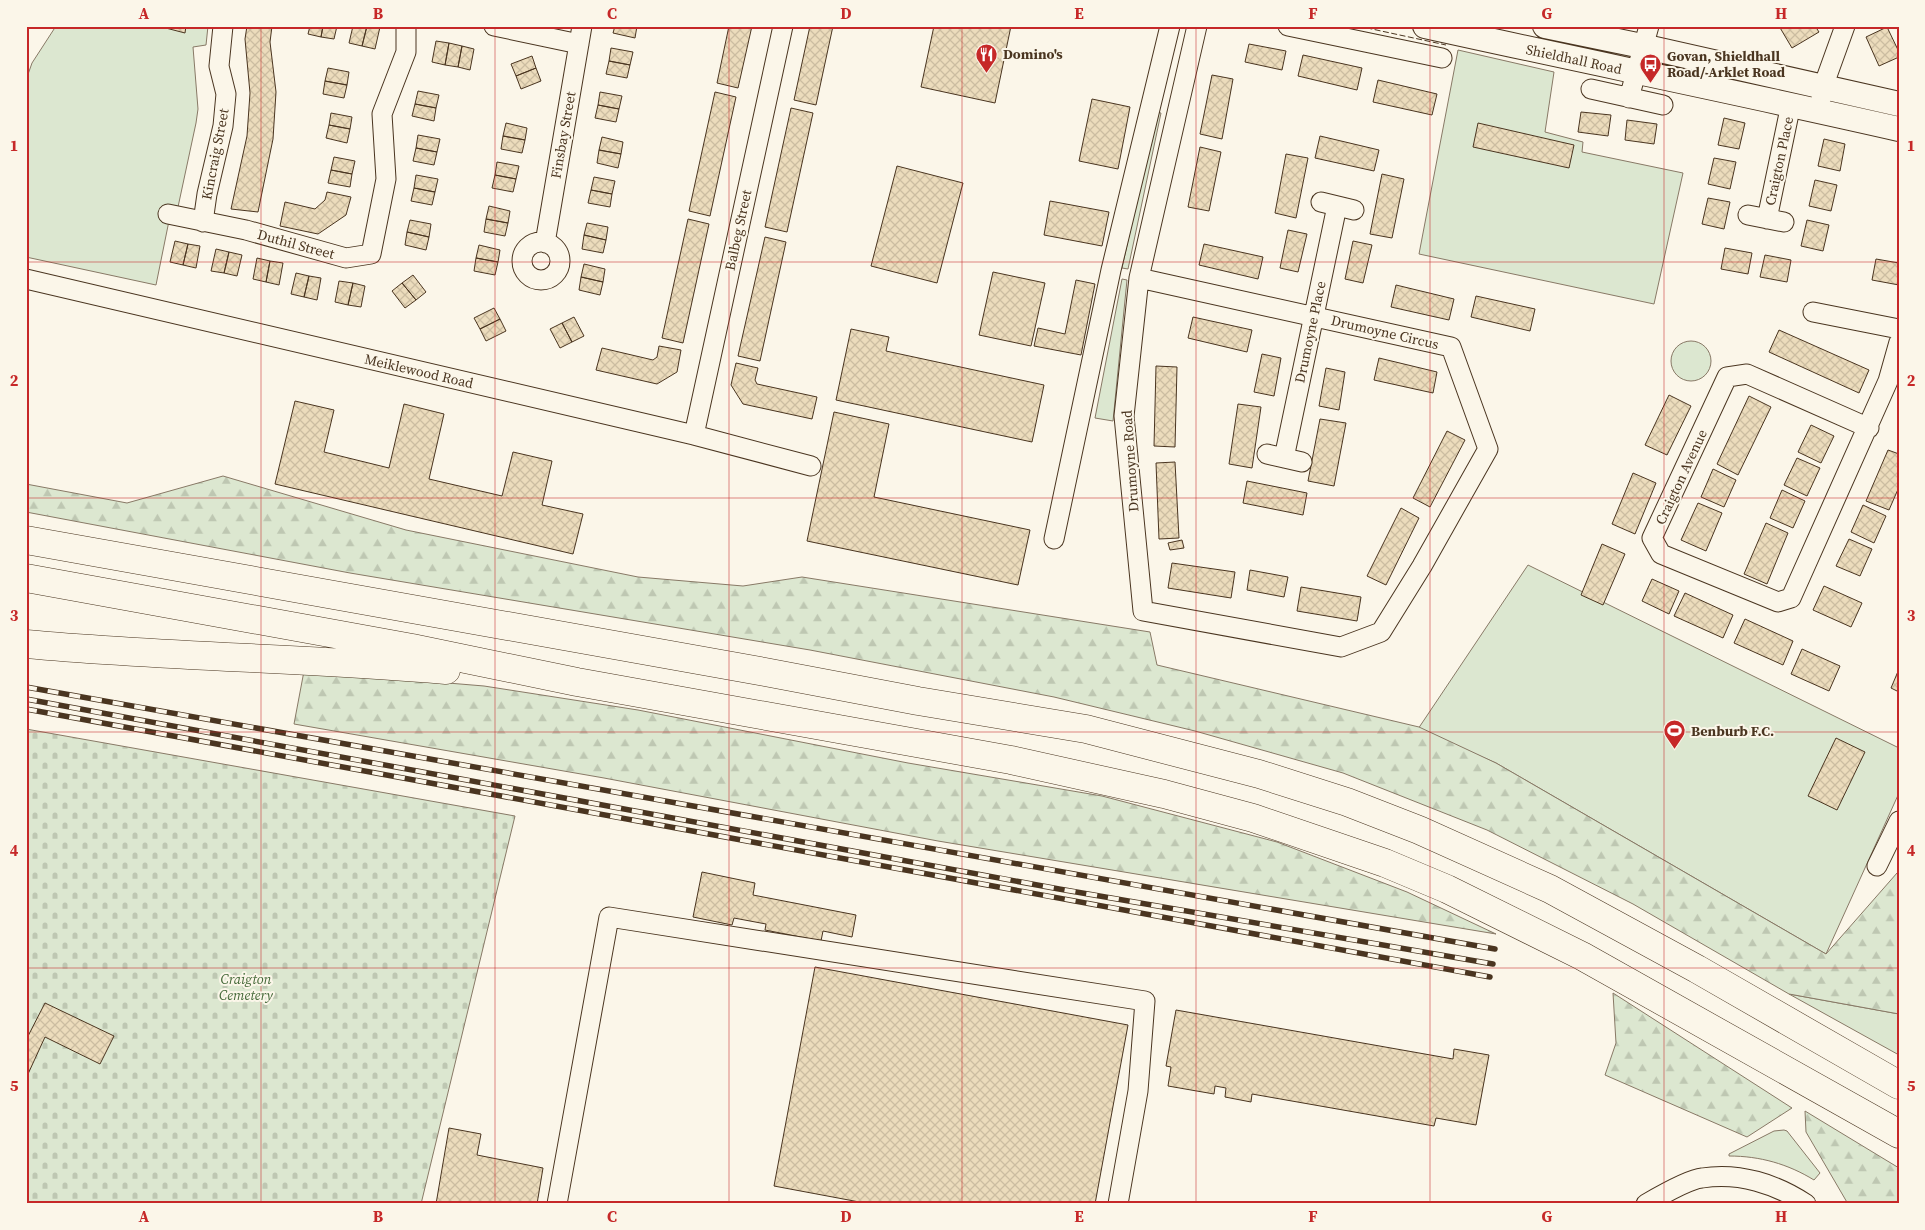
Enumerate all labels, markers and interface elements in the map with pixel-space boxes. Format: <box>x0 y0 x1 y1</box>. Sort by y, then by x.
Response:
text: A <box>139 2 150 24</box>
text: B <box>373 2 384 24</box>
text: C <box>607 2 617 24</box>
text: D <box>840 2 852 24</box>
text: E <box>1074 2 1084 24</box>
text: F <box>1308 2 1318 24</box>
text: G <box>1542 2 1553 24</box>
text: H <box>1775 2 1787 24</box>
street label: Shieldhall Road <box>1524 39 1624 79</box>
restaurant icon: Domino's <box>975 42 999 73</box>
place label: Domino's <box>1003 44 1063 64</box>
place label: Govan, Shieldhall Road/ Arklet Road <box>1667 46 1786 82</box>
bus stop icon: Govan, Shieldhall Road/ Arklet Road <box>1639 52 1663 83</box>
street label: Finsbay Street <box>545 89 581 180</box>
street label: Kincraig Street <box>196 106 234 201</box>
street label: Craigton Place <box>1760 115 1798 207</box>
text: 1 <box>10 134 18 156</box>
text: 1 <box>1907 134 1915 156</box>
street label: Balbeg Street <box>720 187 756 272</box>
street label: Duthil Street <box>255 224 337 264</box>
street label: Drumoyne Place <box>1289 279 1331 385</box>
street label: Drumoyne Circus <box>1329 310 1441 354</box>
street label: Meiklewood Road <box>363 349 475 393</box>
text: 2 <box>10 369 19 391</box>
text: 2 <box>1907 369 1916 391</box>
street label: Drumoyne Road <box>1116 409 1144 513</box>
street label: Craigton Avenue <box>1650 426 1712 528</box>
text: 3 <box>10 604 19 626</box>
text: 3 <box>1907 604 1916 626</box>
sports icon: Benburb F.C. <box>1663 719 1687 750</box>
place label: Benburb F.C. <box>1691 721 1774 741</box>
text: 4 <box>10 839 19 861</box>
text: 4 <box>1907 839 1916 861</box>
park label: Craigton Cemetery <box>219 969 273 1005</box>
text: 5 <box>10 1074 19 1096</box>
text: 5 <box>1907 1074 1916 1096</box>
text: A <box>139 1205 150 1227</box>
text: B <box>373 1205 384 1227</box>
text: C <box>607 1205 617 1227</box>
text: D <box>840 1205 852 1227</box>
text: E <box>1074 1205 1084 1227</box>
text: F <box>1308 1205 1318 1227</box>
text: G <box>1542 1205 1553 1227</box>
text: H <box>1775 1205 1787 1227</box>

